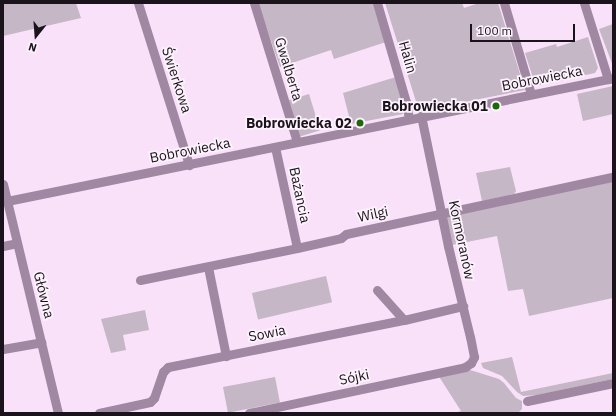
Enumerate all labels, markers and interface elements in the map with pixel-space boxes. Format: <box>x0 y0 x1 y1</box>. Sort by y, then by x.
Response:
north arrow <box>16 16 56 56</box>
scale bar <box>472 16 577 42</box>
text: 100 m <box>477 23 512 38</box>
street label: Gwalberta <box>271 35 307 103</box>
street label: Halin <box>395 39 421 75</box>
text: N <box>27 40 38 55</box>
street label: Świerkowa <box>158 45 196 115</box>
street label: Bobrowiecka <box>500 62 584 94</box>
place label: Bobrowiecka 01 <box>382 98 488 114</box>
marker: Bobrowiecka 01 <box>491 101 501 111</box>
place label: Bobrowiecka 02 <box>246 115 352 131</box>
marker: Bobrowiecka 02 <box>355 118 365 128</box>
street label: Bobrowiecka <box>148 134 232 166</box>
street label: Bażancia <box>286 166 314 224</box>
street label: Kormoranów <box>445 199 479 281</box>
street label: Wilgi <box>356 203 390 225</box>
street label: Główna <box>30 270 58 320</box>
street label: Sowia <box>247 321 287 345</box>
street label: Sójki <box>337 366 371 388</box>

